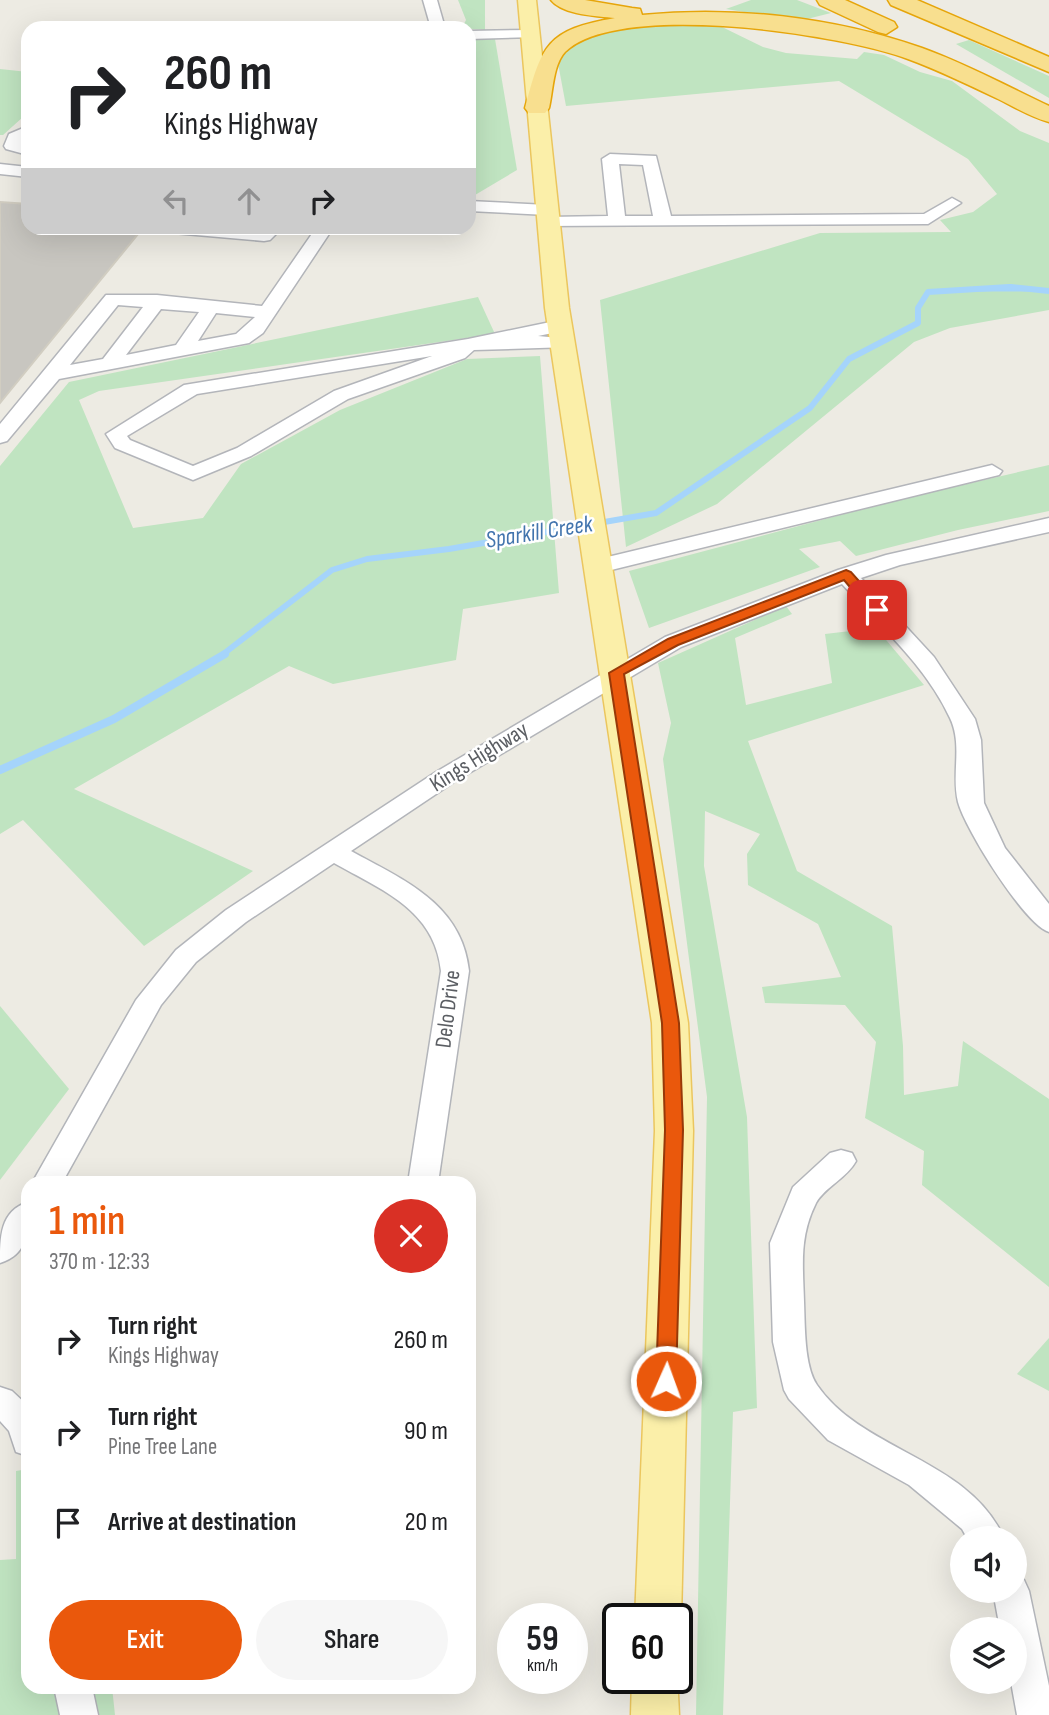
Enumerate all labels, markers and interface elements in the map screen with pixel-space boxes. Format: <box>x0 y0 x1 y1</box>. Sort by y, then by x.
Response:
text: 260 m <box>164 45 272 104</box>
icon: right <box>49 49 140 140</box>
text: Kings Highway <box>164 105 318 144</box>
icon: left <box>157 182 195 220</box>
icon: ahead <box>230 182 268 220</box>
icon: right <box>303 182 341 220</box>
water label: Sparkill Creek <box>484 509 595 555</box>
pin <box>847 580 907 640</box>
icon: arrive <box>858 591 896 629</box>
street label: Kings Highway <box>425 716 534 798</box>
street label: Delo Drive <box>429 968 467 1050</box>
text: 1 min <box>49 1196 125 1247</box>
button: close <box>374 1199 448 1273</box>
text: 370 m · 12:33 <box>49 1248 150 1276</box>
text: Turn right <box>108 1311 197 1342</box>
icon: right <box>49 1322 87 1360</box>
text: 260 m <box>393 1325 448 1356</box>
text: Kings Highway <box>108 1342 219 1370</box>
position arrow <box>629 1344 703 1418</box>
text: Turn right <box>108 1402 197 1433</box>
icon: right <box>49 1413 87 1451</box>
text: 90 m <box>404 1416 448 1447</box>
text: Pine Tree Lane <box>108 1433 217 1461</box>
icon: arrive <box>49 1504 87 1542</box>
text: Arrive at destination <box>108 1507 296 1538</box>
text: 20 m <box>405 1507 448 1538</box>
map controls <box>950 1526 1027 1694</box>
button: sound <box>950 1526 1027 1603</box>
button: Exit <box>49 1600 242 1680</box>
button: Share <box>256 1600 448 1680</box>
speed limit sign: 60 <box>602 1603 693 1694</box>
button: layers <box>950 1617 1027 1694</box>
text: 59 <box>527 1618 558 1661</box>
text: km/h <box>527 1655 558 1676</box>

